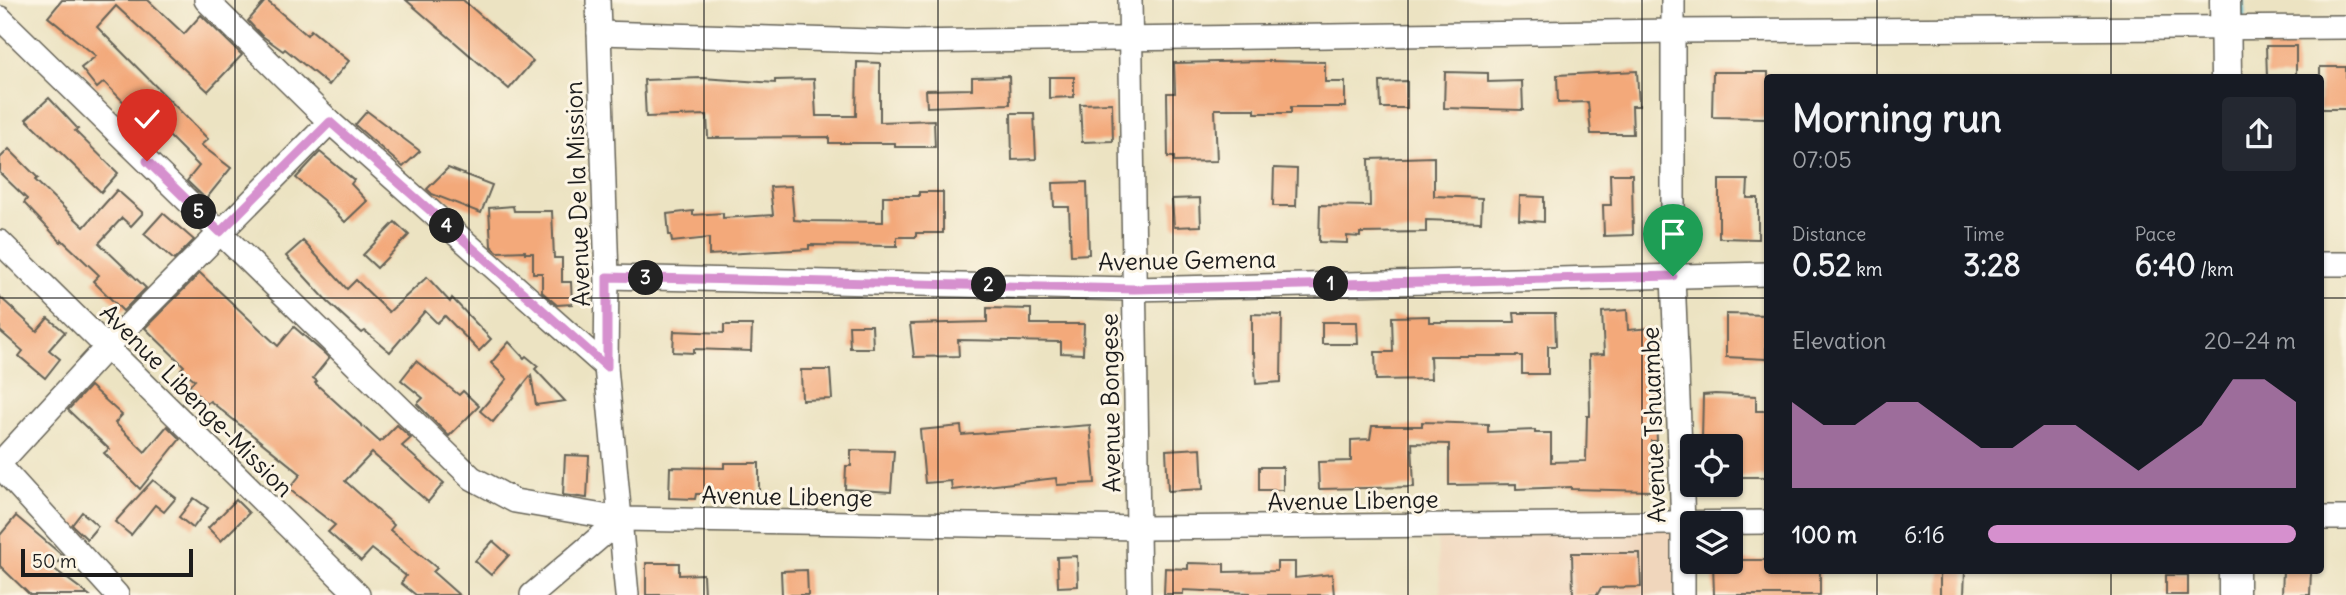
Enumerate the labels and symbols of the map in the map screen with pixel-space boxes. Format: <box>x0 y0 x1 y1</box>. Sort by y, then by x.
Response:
street label: Avenue De la Mission <box>558 80 596 307</box>
pin <box>117 89 177 161</box>
pin: 5 <box>182 194 216 230</box>
pin <box>1643 204 1703 276</box>
pin: 4 <box>430 208 464 244</box>
street label: Avenue Gemena <box>1098 243 1276 277</box>
pin: 3 <box>628 260 664 296</box>
pin: 1 <box>1314 266 1348 302</box>
pin: 2 <box>972 268 1006 302</box>
street label: Avenue Libenge-Mission <box>94 297 300 503</box>
street label: Avenue Bongese <box>1093 313 1127 493</box>
street label: Avenue Tshuambe <box>1635 326 1671 524</box>
street label: Avenue Libenge <box>701 480 873 512</box>
street label: Avenue Libenge <box>1267 484 1439 516</box>
scale bar <box>21 546 192 578</box>

